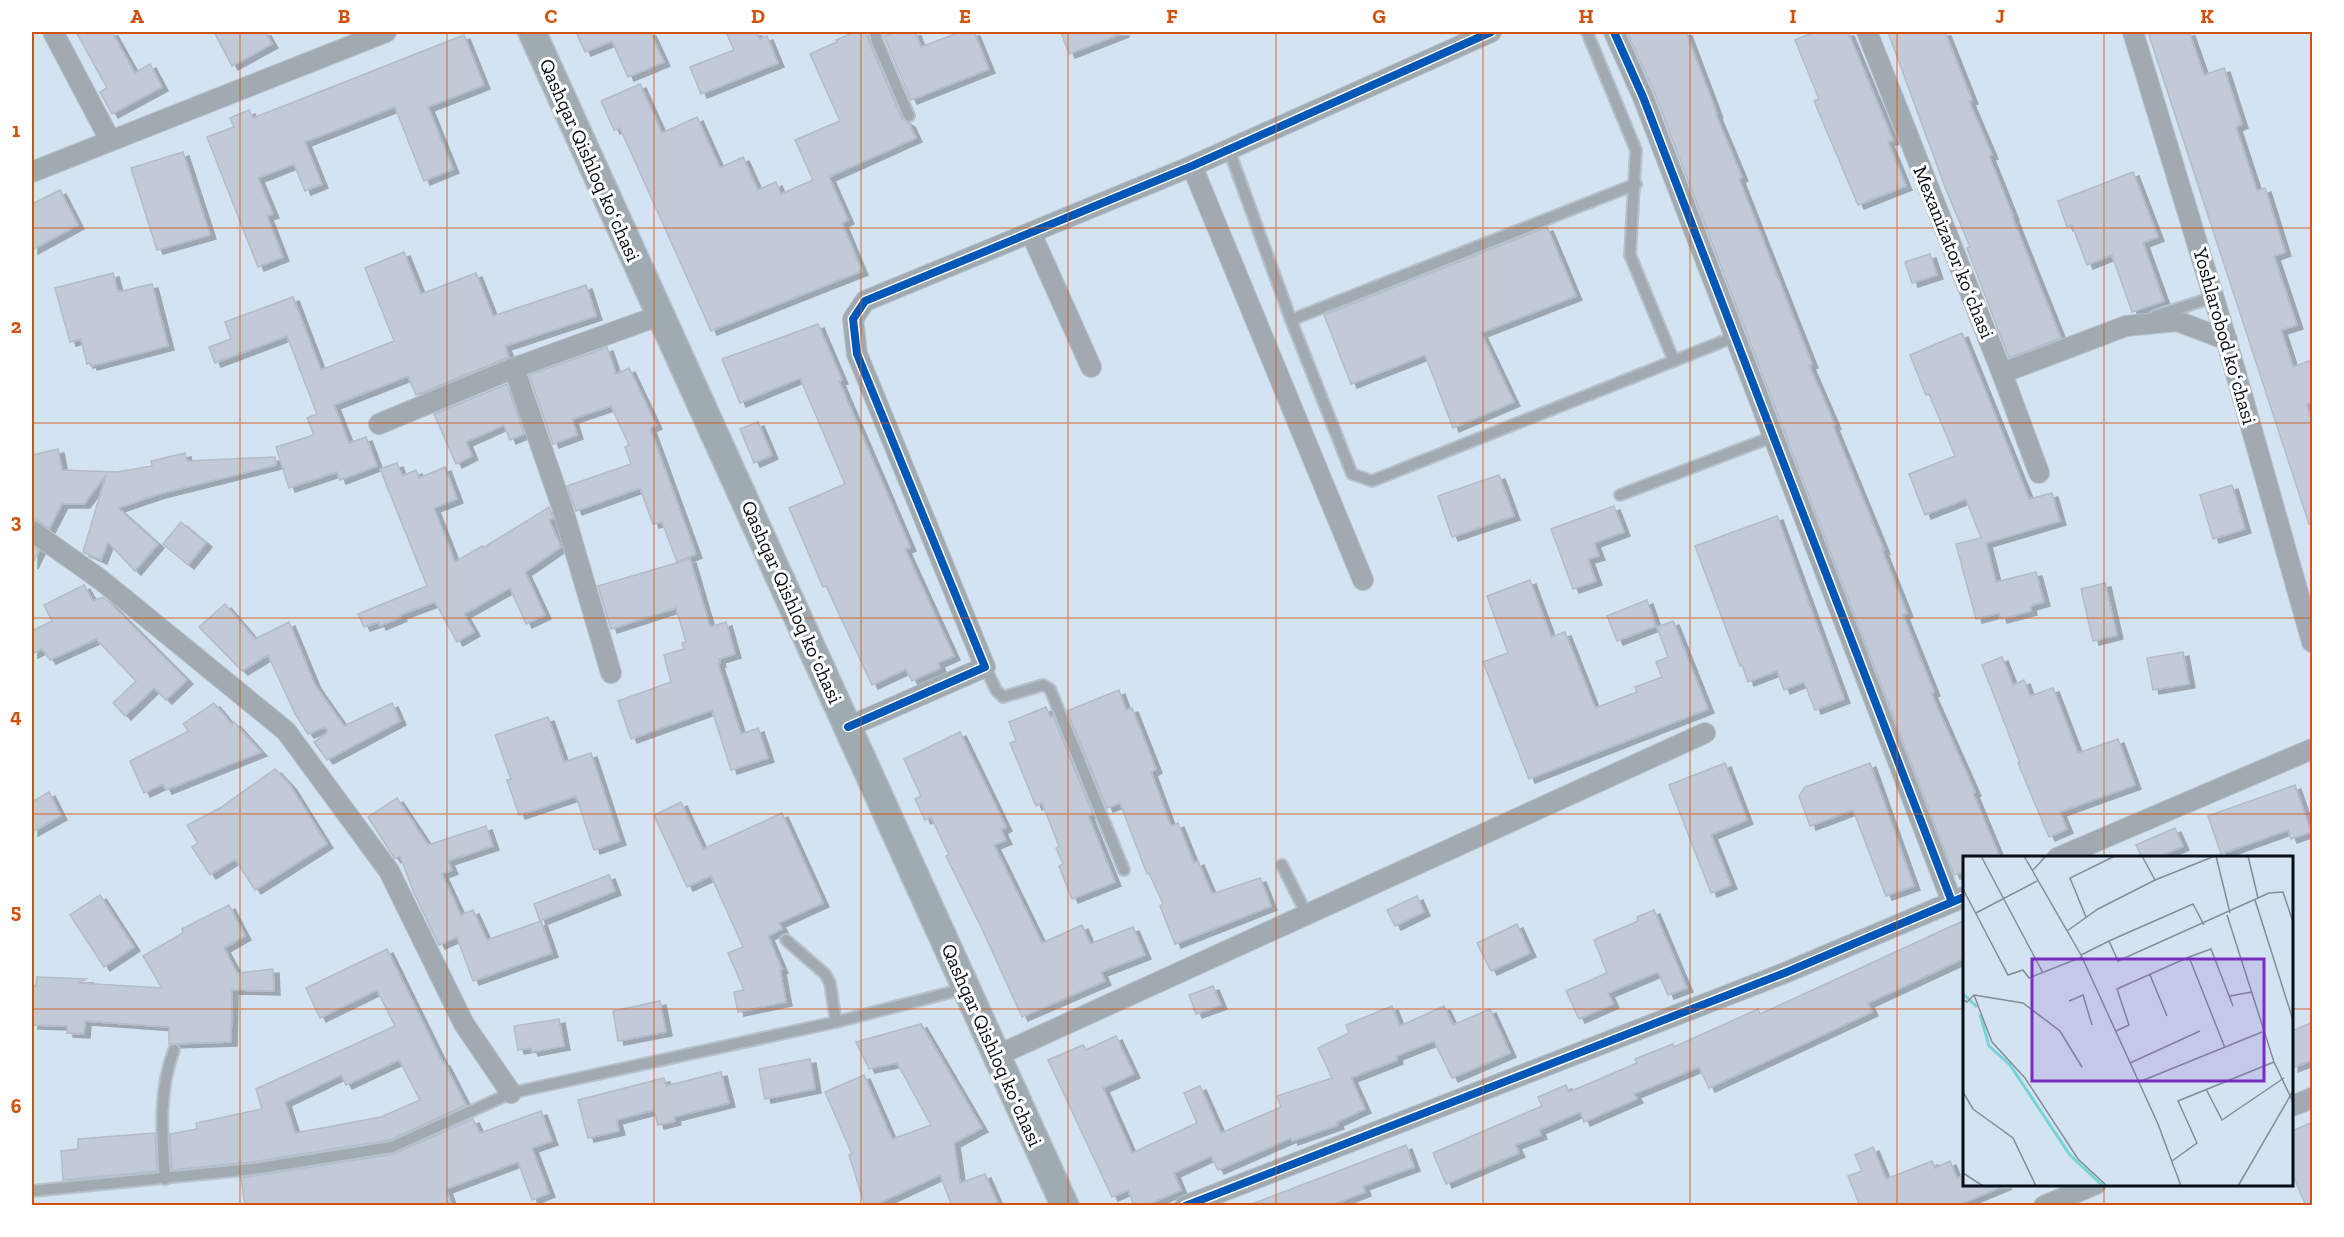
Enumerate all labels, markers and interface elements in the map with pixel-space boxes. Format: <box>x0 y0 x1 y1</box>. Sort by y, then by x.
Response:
text: A <box>130 4 144 28</box>
text: B <box>338 4 350 28</box>
text: C <box>545 4 558 28</box>
text: D <box>751 4 765 28</box>
text: E <box>959 4 971 28</box>
text: F <box>1166 4 1178 28</box>
text: G <box>1372 4 1386 28</box>
text: H <box>1578 4 1594 28</box>
text: I <box>1789 4 1797 28</box>
text: J <box>1995 4 2005 28</box>
text: K <box>2200 4 2214 28</box>
street label: Qashqar Qishloq koʻchasi <box>534 55 646 266</box>
text: 1 <box>12 118 20 142</box>
street label: Mexanizator koʻchasi <box>1908 162 2000 342</box>
street label: Yoshlarobod koʻchasi <box>2188 244 2262 427</box>
text: 2 <box>11 314 22 338</box>
street label: Qashqar Qishloq koʻchasi <box>736 497 848 708</box>
text: 3 <box>11 509 22 533</box>
text: 4 <box>10 704 22 728</box>
inset map <box>1963 856 2293 1186</box>
text: 5 <box>11 899 21 923</box>
street label: Qashqar Qishloq koʻchasi <box>936 940 1048 1151</box>
text: 6 <box>11 1094 22 1118</box>

